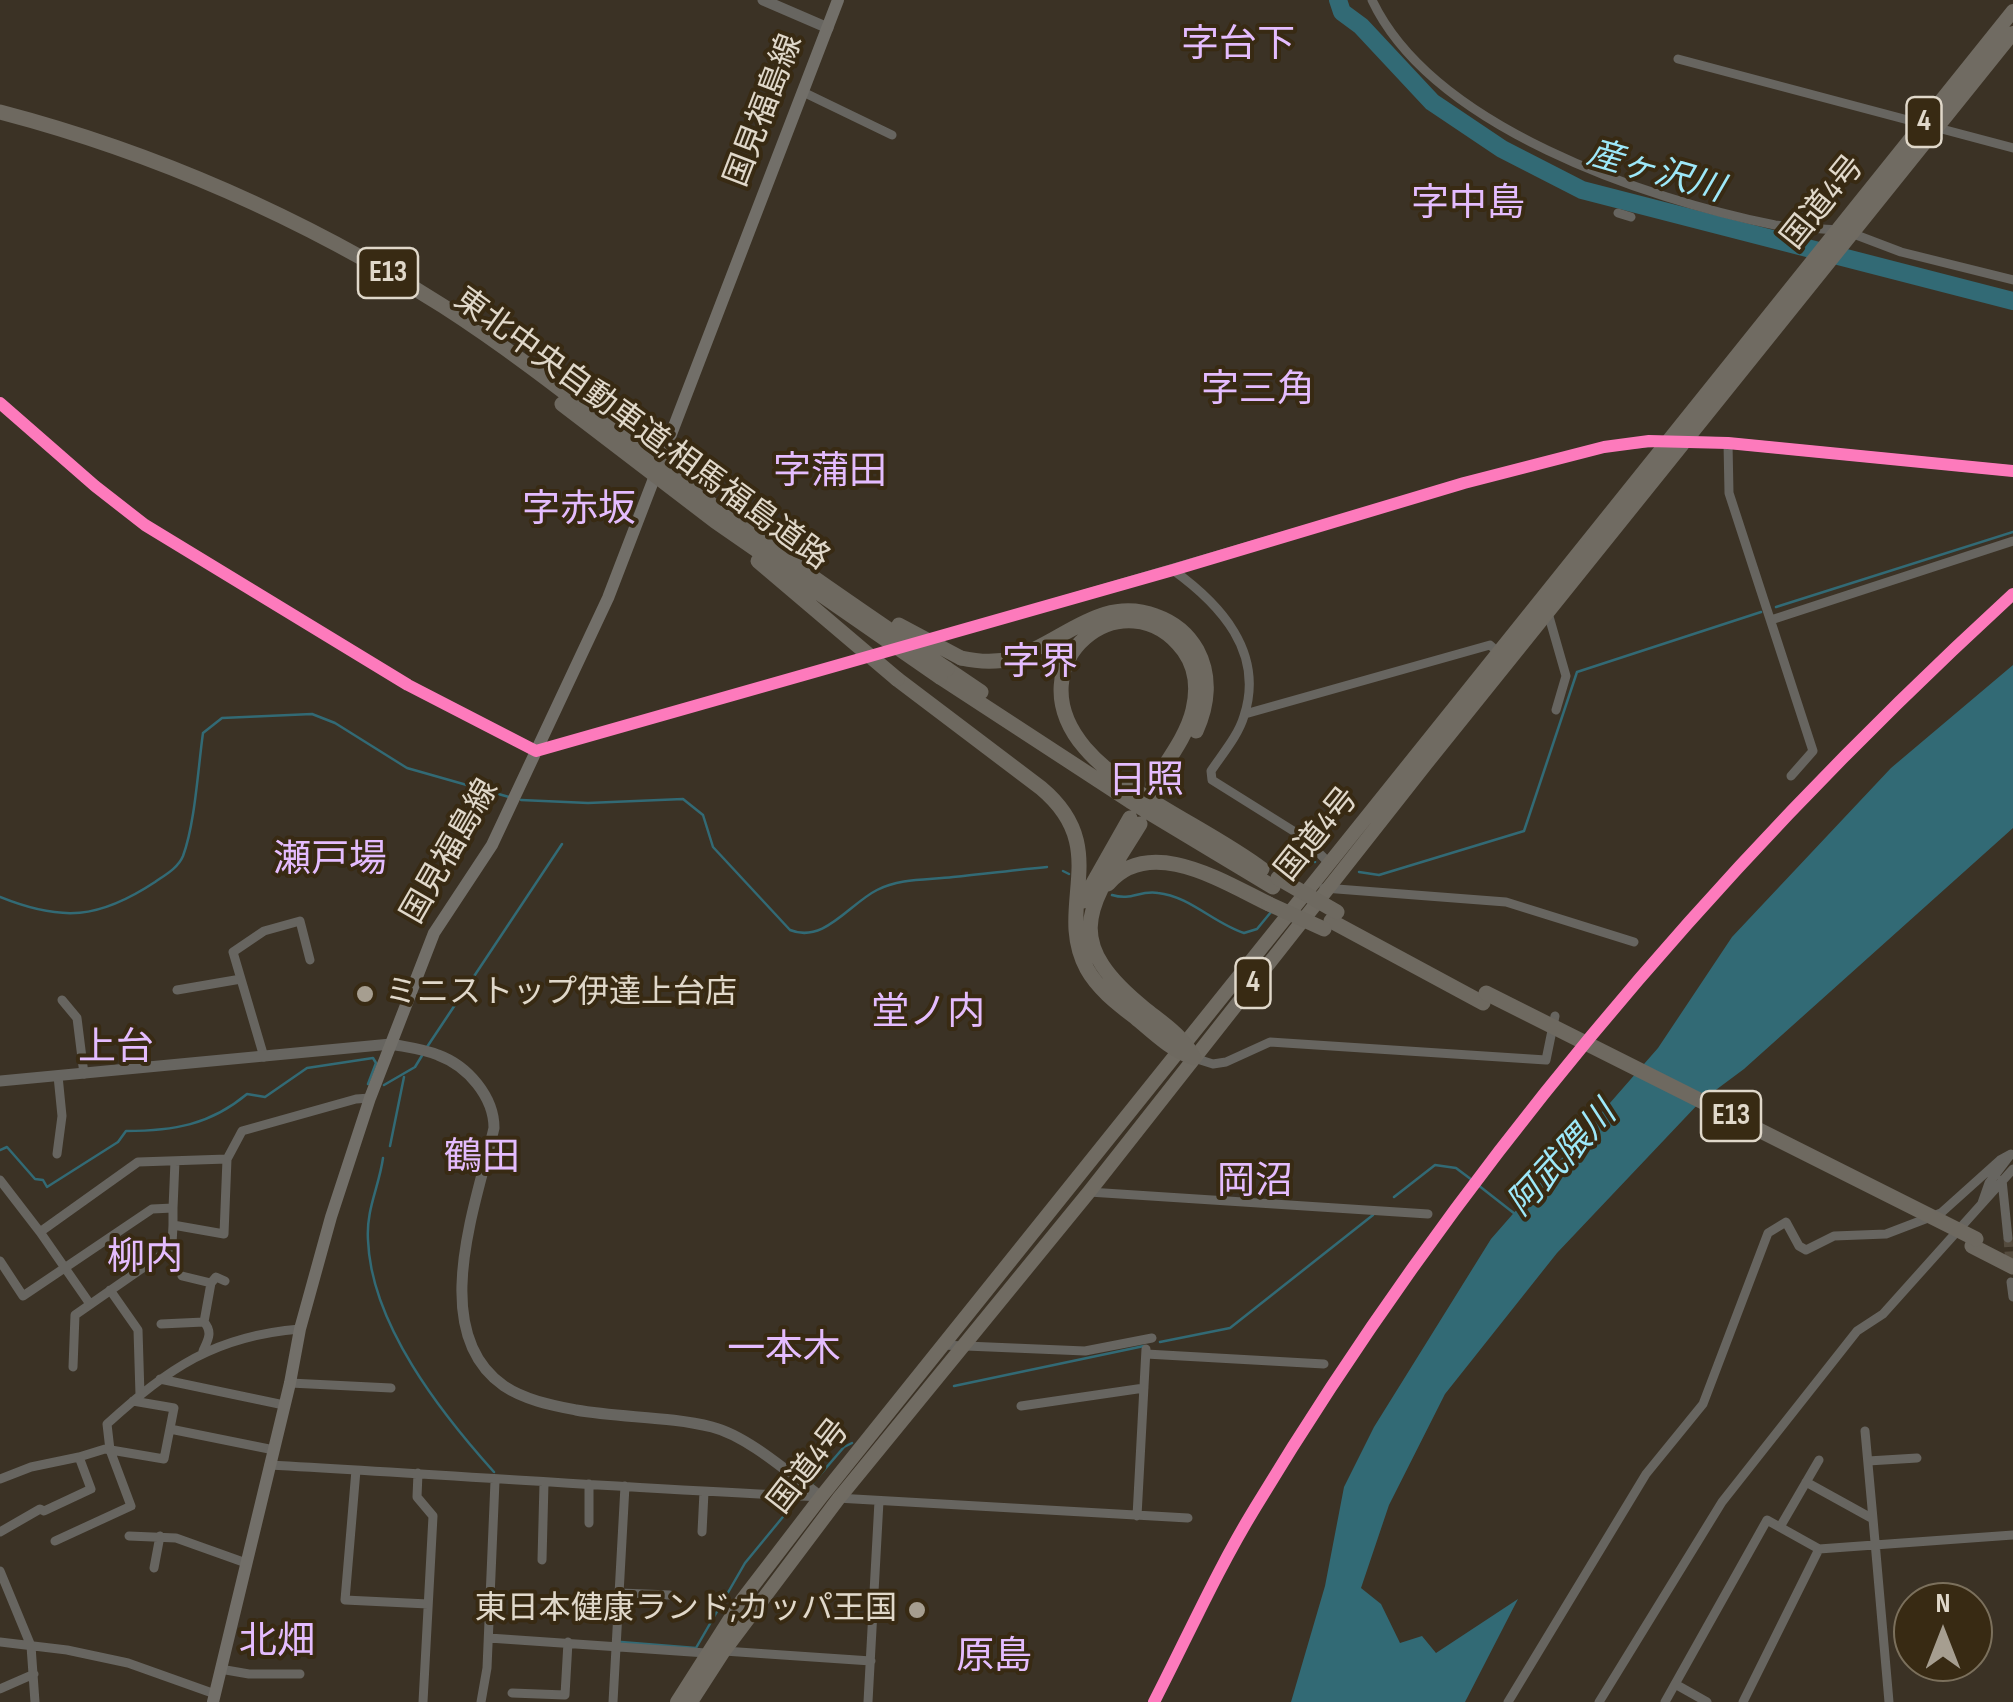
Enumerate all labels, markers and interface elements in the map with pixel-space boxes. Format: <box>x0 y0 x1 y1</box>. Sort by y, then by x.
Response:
district label: 字台下 <box>1181 23 1295 69</box>
street label: 国見福島線 <box>718 29 812 193</box>
road number: 4 <box>1906 97 1942 147</box>
water label: 産ヶ沢川 <box>1582 134 1728 212</box>
street label: 国道4号 <box>1775 148 1873 258</box>
district label: 字中島 <box>1411 182 1525 228</box>
road number: E13 <box>358 248 418 298</box>
street label: 東北中央自動車道;相馬福島道路 <box>446 281 836 579</box>
district label: 字三角 <box>1201 368 1315 414</box>
district label: 字蒲田 <box>773 450 887 496</box>
district label: 字赤坂 <box>522 488 636 534</box>
district label: 字界 <box>1002 641 1078 687</box>
district label: 日照 <box>1108 759 1184 805</box>
street label: 国見福島線 <box>394 773 508 931</box>
street label: 国道4号 <box>1269 780 1367 890</box>
district label: 瀬戸場 <box>273 838 387 884</box>
road number: 4 <box>1236 958 1270 1008</box>
place label: ミニストップ伊達上台店 <box>385 975 737 1013</box>
marker: ミニストップ伊達上台店 <box>354 983 376 1005</box>
district label: 堂ノ内 <box>871 991 985 1037</box>
district label: 上台 <box>78 1026 154 1072</box>
road number: E13 <box>1701 1091 1761 1141</box>
water label: 阿武隈川 <box>1500 1094 1626 1226</box>
district label: 鶴田 <box>444 1136 520 1182</box>
district label: 岡沼 <box>1217 1160 1293 1206</box>
district label: 柳内 <box>107 1236 183 1282</box>
district label: 一本木 <box>727 1328 841 1374</box>
street label: 国道4号 <box>761 1412 859 1522</box>
north arrow <box>1893 1582 1993 1682</box>
text: N <box>1936 1587 1950 1620</box>
place label: 東日本健康ランド;カッパ王国 <box>475 1591 897 1629</box>
marker: 東日本健康ランド;カッパ王国 <box>906 1599 928 1621</box>
district label: 北畑 <box>239 1620 315 1666</box>
district label: 原島 <box>956 1635 1032 1681</box>

